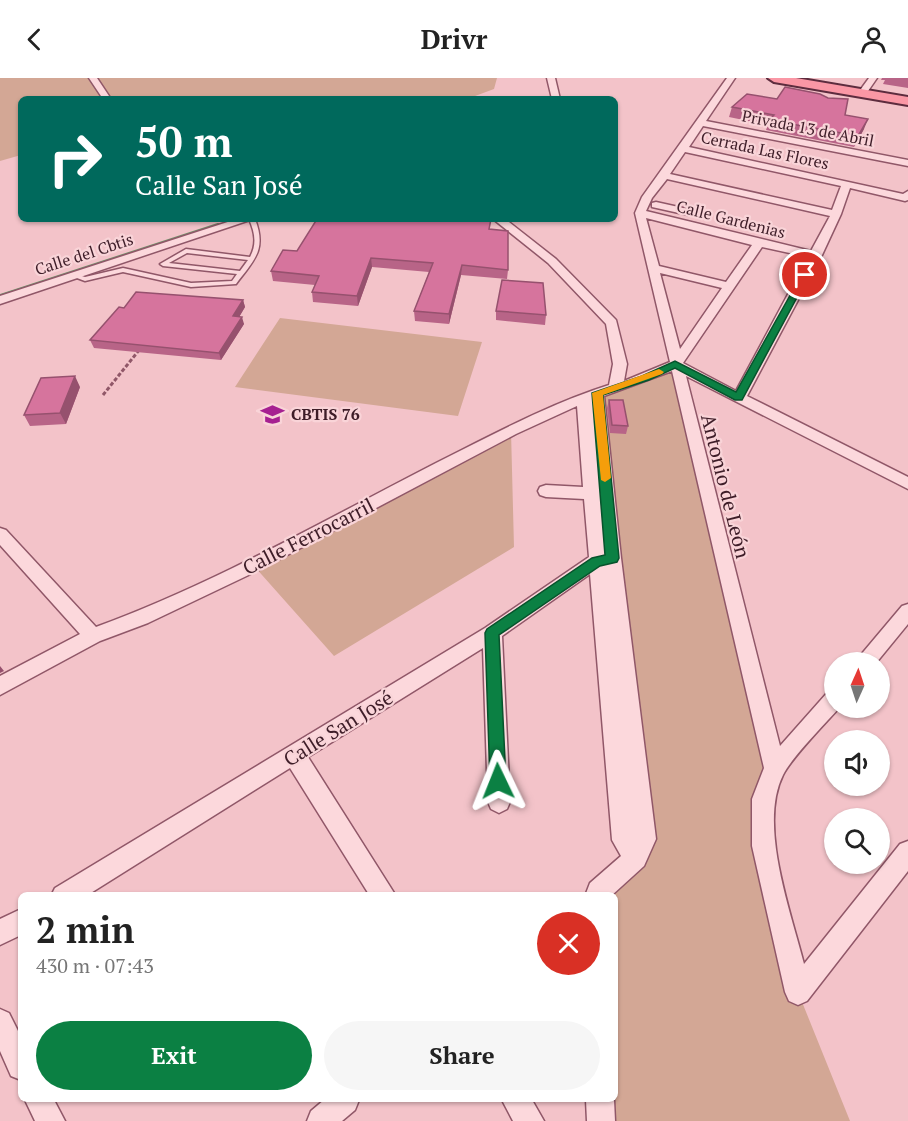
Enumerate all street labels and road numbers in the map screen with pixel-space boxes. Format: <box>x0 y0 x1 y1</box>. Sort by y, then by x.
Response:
street label: Privada 13 de Abril <box>740 104 876 152</box>
street label: Cerrada Las Flores <box>699 126 831 174</box>
street label: Calle Gardenias <box>674 195 788 243</box>
street label: Calle del Cbtis <box>32 228 136 280</box>
street label: Antonio de León <box>695 411 757 561</box>
street label: Calle Ferrocarril <box>238 491 378 581</box>
street label: Calle San José <box>278 684 398 772</box>

